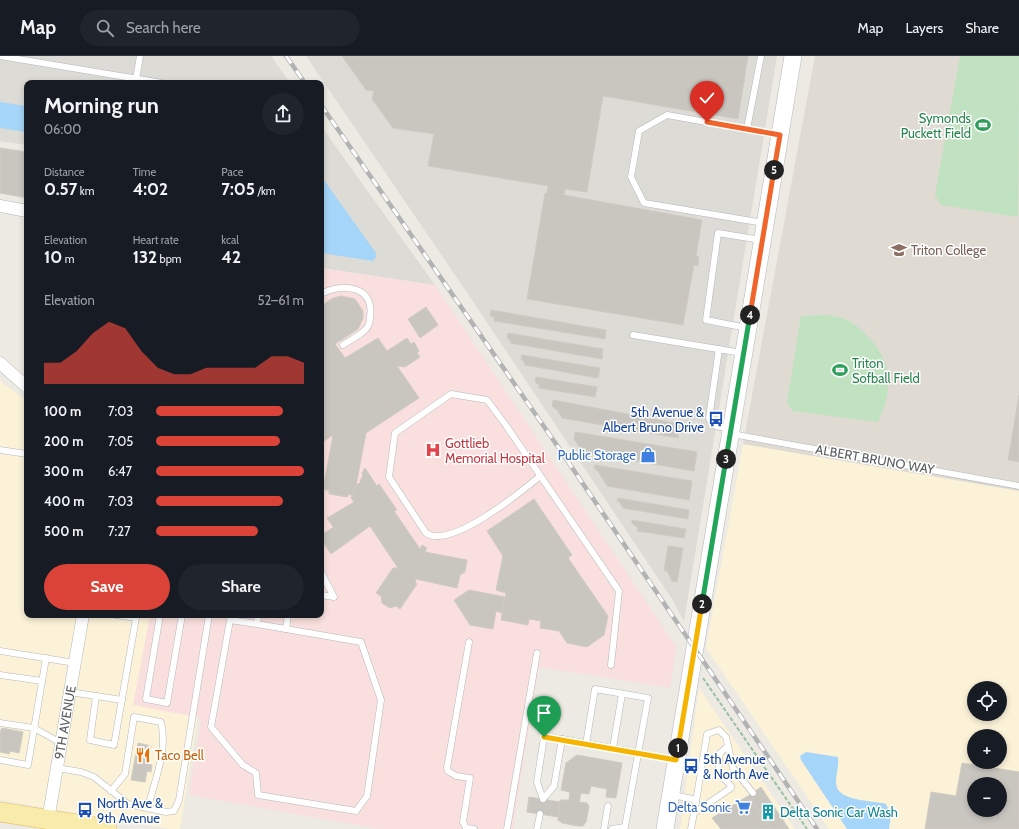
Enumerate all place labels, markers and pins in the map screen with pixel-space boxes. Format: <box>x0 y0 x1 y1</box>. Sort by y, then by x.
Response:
pin <box>690 81 724 122</box>
place label: Symonds Puckett Field <box>901 110 972 141</box>
sports icon: Symonds Puckett Field <box>974 116 992 134</box>
pin: 5 <box>764 160 784 180</box>
school or university icon: Triton College <box>890 241 908 259</box>
place label: Triton College <box>911 242 986 258</box>
pin: 4 <box>740 305 760 325</box>
place label: Triton Sofball Field <box>852 355 920 386</box>
sports icon: Triton Sofball Field <box>831 361 849 379</box>
place label: 5th Avenue & Albert Bruno Drive <box>603 404 704 435</box>
bus stop icon: 5th Avenue & Albert Bruno Drive <box>707 410 725 428</box>
place label: Gottlieb Memorial Hospital <box>445 435 545 466</box>
hospital icon: Gottlieb Memorial Hospital <box>424 441 442 459</box>
shop icon: Public Storage <box>639 446 657 464</box>
place label: Public Storage <box>558 447 636 463</box>
pin: 3 <box>716 449 736 469</box>
pin: 2 <box>692 594 712 614</box>
pin <box>527 696 561 737</box>
pin: 1 <box>668 738 688 758</box>
restaurant icon: Taco Bell <box>134 746 152 764</box>
place label: Taco Bell <box>155 747 204 763</box>
place label: 5th Avenue & North Ave <box>703 751 769 782</box>
bus stop icon: 5th Avenue & North Ave <box>682 757 700 775</box>
place label: North Ave & 9th Avenue <box>97 795 163 826</box>
supermarket icon: Delta Sonic <box>734 798 752 816</box>
place label: Delta Sonic <box>668 799 731 815</box>
bus stop icon: North Ave & 9th Avenue <box>76 801 94 819</box>
building icon: Delta Sonic Car Wash <box>759 803 777 821</box>
place label: Delta Sonic Car Wash <box>780 804 898 820</box>

